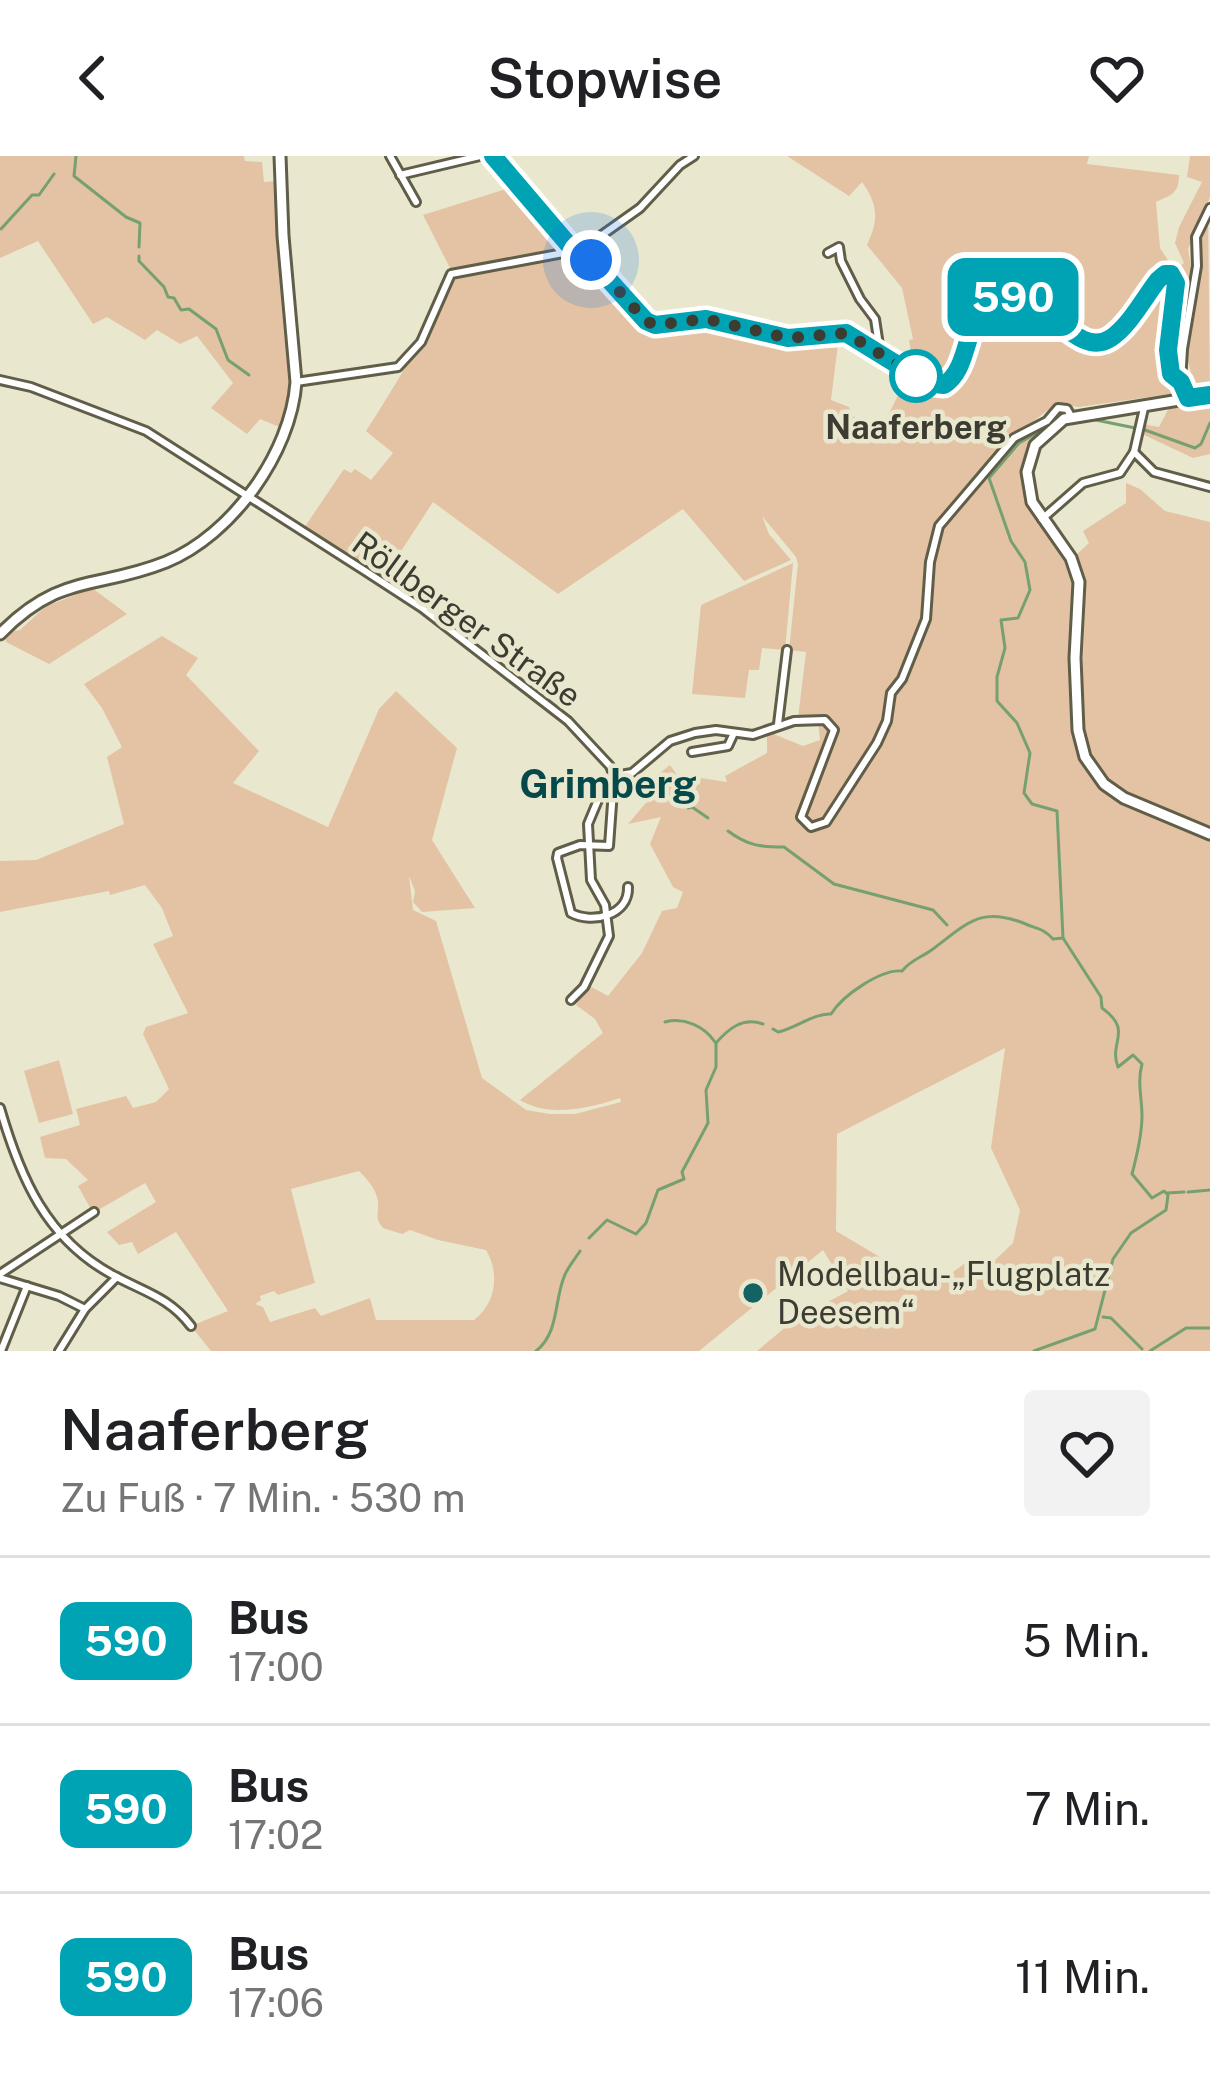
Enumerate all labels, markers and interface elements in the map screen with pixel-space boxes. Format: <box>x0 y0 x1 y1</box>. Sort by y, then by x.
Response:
icon: back <box>60 45 126 111</box>
icon: heart <box>1084 45 1150 111</box>
text: Stopwise <box>488 47 722 110</box>
your location <box>561 230 621 290</box>
line badge: 590 <box>944 258 1082 336</box>
text: 590 <box>972 272 1054 321</box>
marker: Naaferberg <box>891 351 941 401</box>
place label: Naaferberg <box>825 408 1007 446</box>
street label: Röllberger Straße <box>345 523 589 715</box>
district label: Grimberg <box>519 761 697 807</box>
place label: Modellbau-„Flugplatz Deesem“ <box>777 1255 1110 1331</box>
marker: Modellbau-„Flugplatz Deesem“ <box>740 1280 766 1306</box>
button: heart <box>1024 1390 1150 1516</box>
text: Naaferberg <box>60 1396 370 1463</box>
text: Zu Fuß · 7 Min. · 530 m <box>60 1475 465 1521</box>
text: Bus <box>228 1591 309 1644</box>
text: 5 Min. <box>1023 1614 1150 1667</box>
text: 590 <box>85 1616 167 1665</box>
text: 17:00 <box>228 1644 324 1690</box>
text: Bus <box>228 1759 309 1812</box>
text: 7 Min. <box>1025 1782 1150 1835</box>
text: 590 <box>85 1784 167 1833</box>
text: 17:02 <box>228 1812 323 1858</box>
text: Bus <box>228 1927 309 1980</box>
text: 11 Min. <box>1015 1950 1150 2003</box>
text: 590 <box>85 1952 167 2001</box>
text: 17:06 <box>228 1980 324 2026</box>

